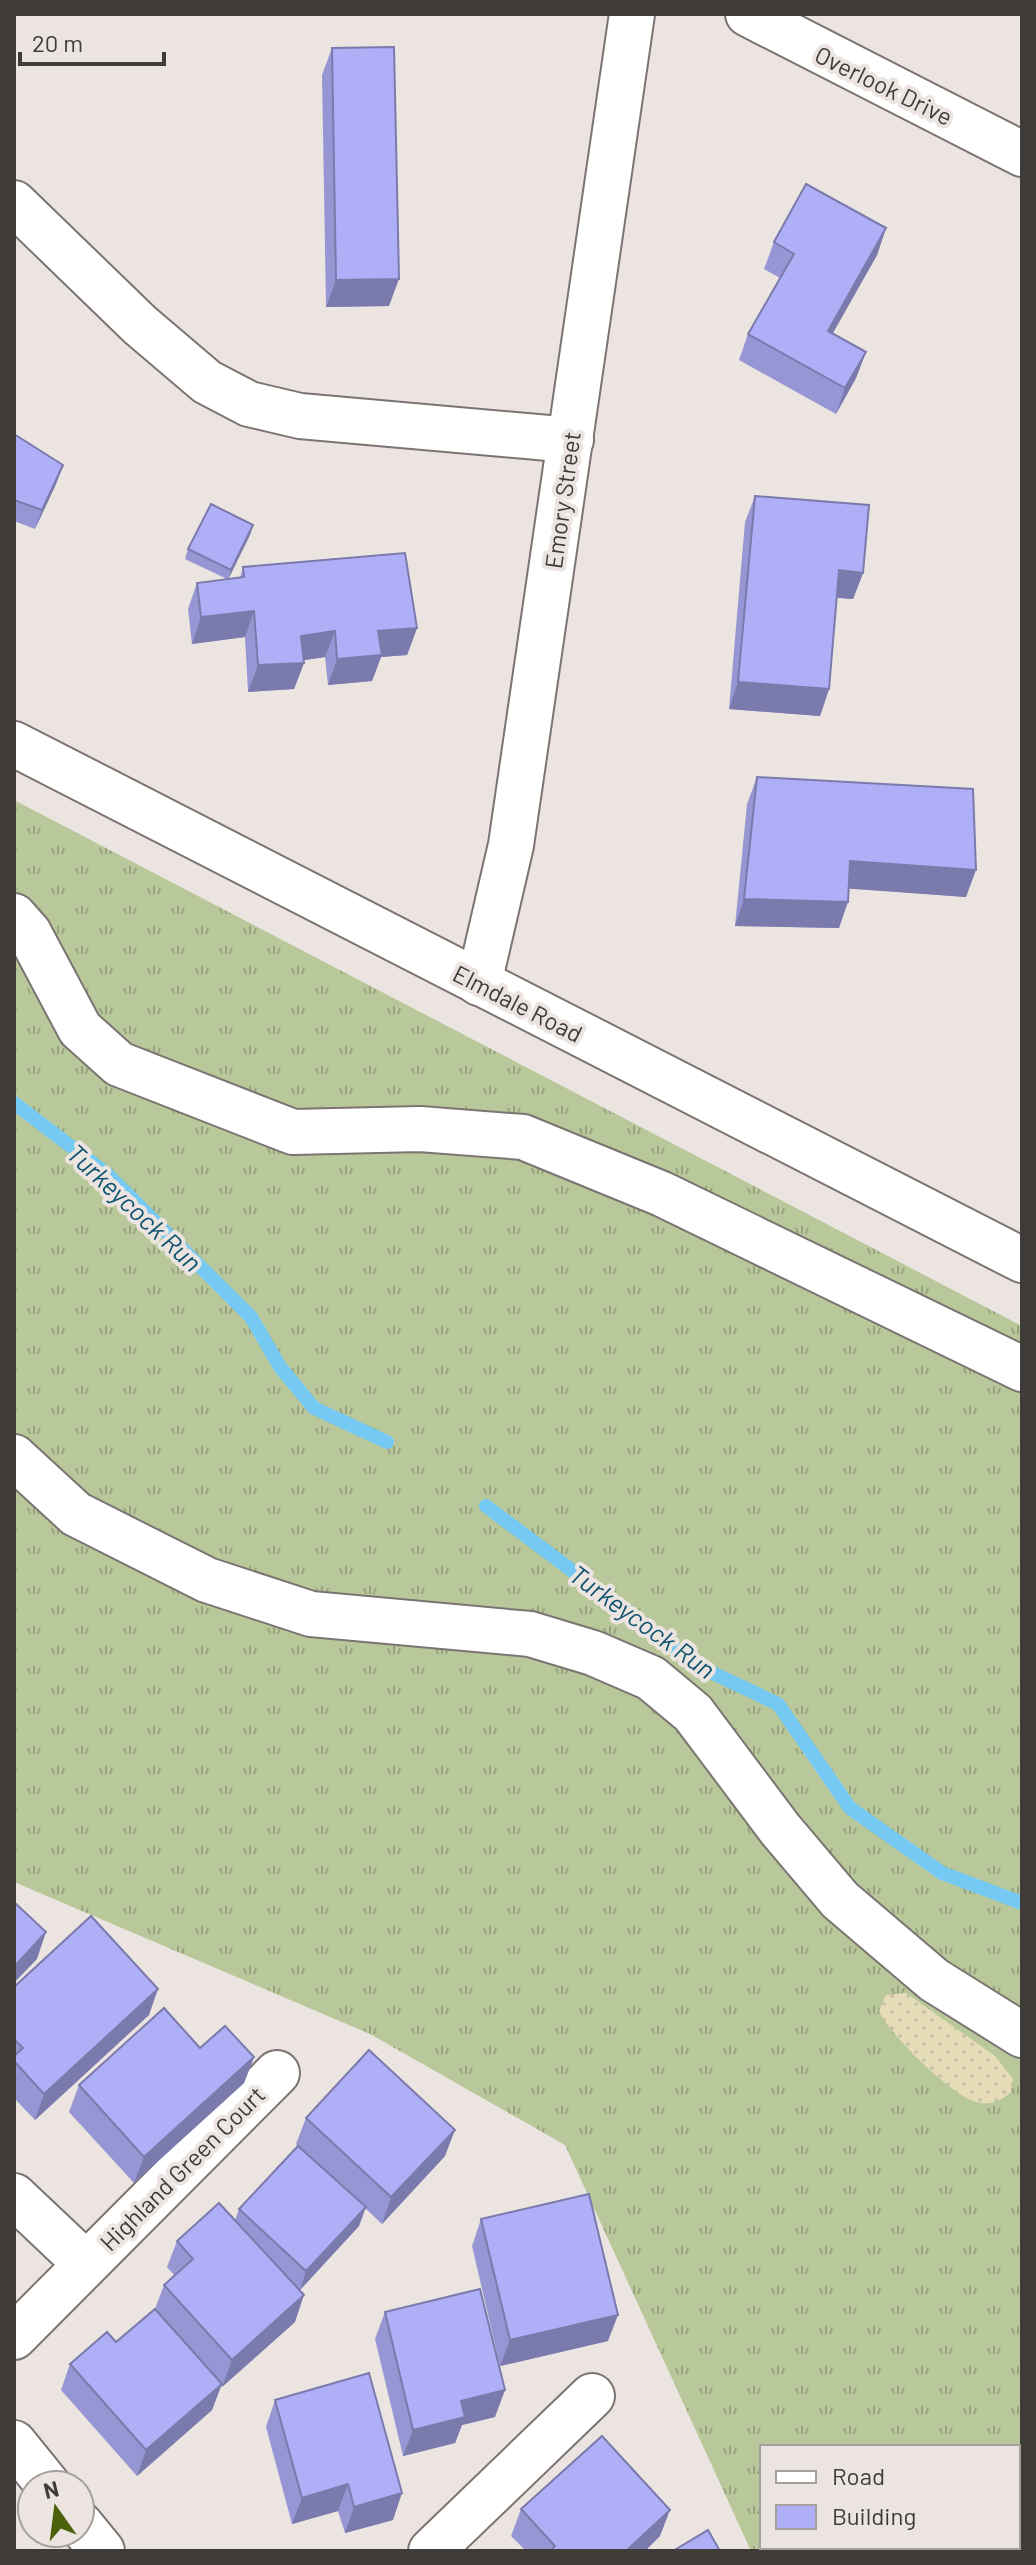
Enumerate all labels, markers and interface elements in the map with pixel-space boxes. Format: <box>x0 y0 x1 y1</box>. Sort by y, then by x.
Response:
scale bar <box>20 16 164 66</box>
text: 20 m <box>32 28 83 57</box>
street label: Overlook Drive <box>810 39 958 131</box>
street label: Emory Street <box>538 430 586 570</box>
street label: Elmdale Road <box>448 958 588 1048</box>
water label: Turkeycock Run <box>61 1137 209 1277</box>
water label: Turkeycock Run <box>564 1558 722 1684</box>
street label: Highland Green Court <box>94 2080 270 2256</box>
legend <box>760 2445 1020 2549</box>
text: Road <box>832 2461 885 2490</box>
north arrow <box>16 2469 96 2549</box>
text: N <box>41 2474 61 2503</box>
text: Building <box>832 2501 916 2530</box>

